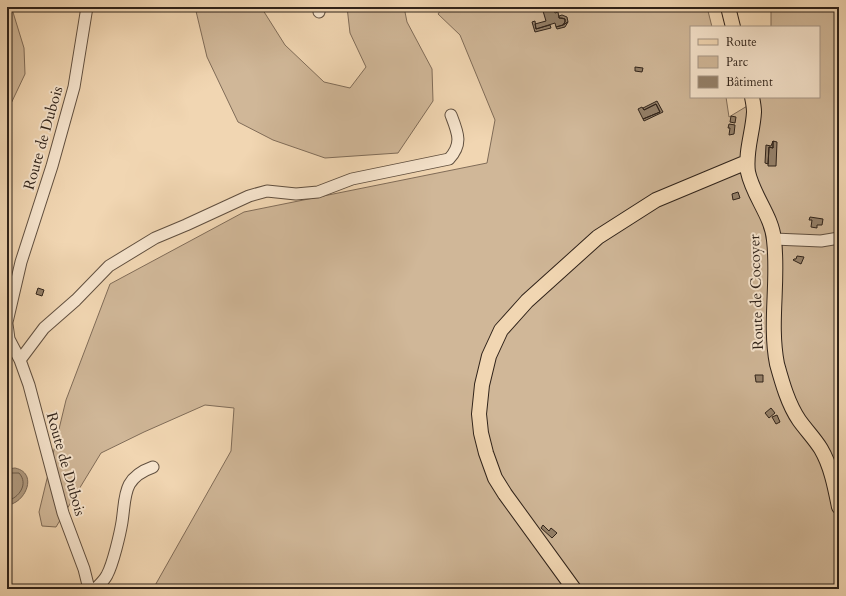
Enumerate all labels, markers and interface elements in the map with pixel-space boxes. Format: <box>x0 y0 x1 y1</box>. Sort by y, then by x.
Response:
legend <box>690 26 820 98</box>
text: Route <box>726 34 757 50</box>
text: Parc <box>726 54 749 70</box>
text: Bâtiment <box>726 74 773 90</box>
street label: Route de Dubois <box>19 84 67 192</box>
street label: Route de Cocoyer <box>744 233 768 350</box>
street label: Route de Dubois <box>42 410 90 518</box>

